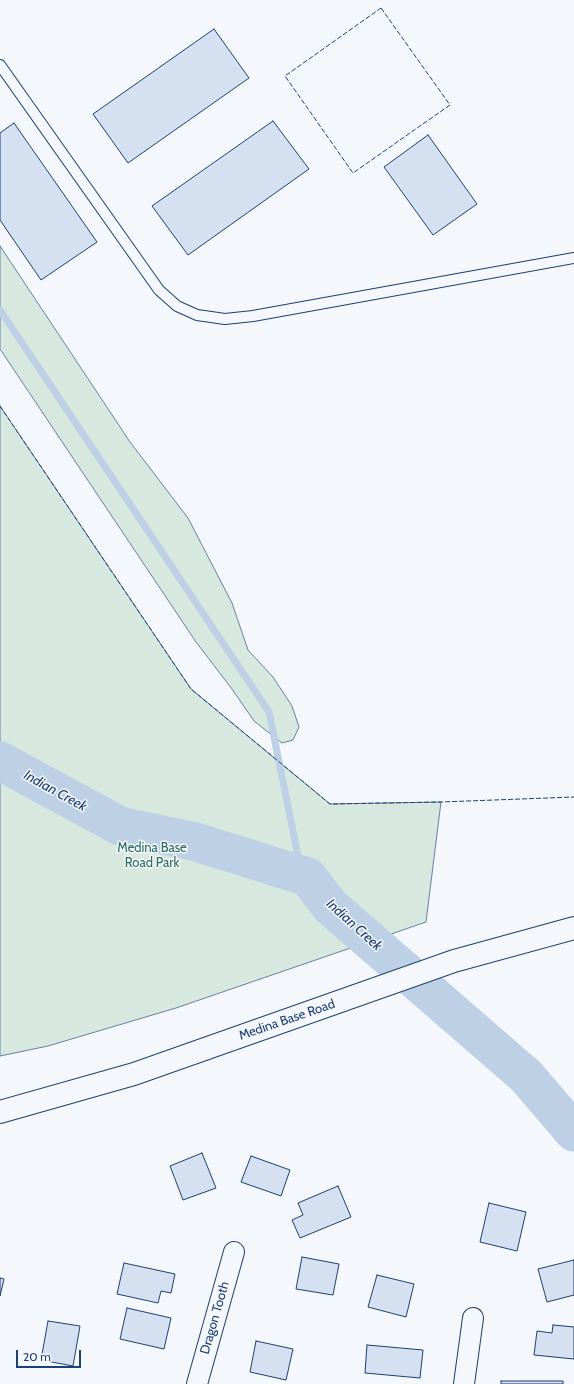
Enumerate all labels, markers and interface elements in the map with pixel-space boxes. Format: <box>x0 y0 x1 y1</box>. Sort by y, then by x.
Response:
water label: Indian Creek <box>21 767 89 815</box>
park label: Medina Base Road Park <box>117 840 187 871</box>
water label: Indian Creek <box>323 896 385 954</box>
street label: Medina Base Road <box>237 996 337 1044</box>
street label: Dragon Tooth <box>197 1280 233 1356</box>
scale bar <box>18 1342 83 1368</box>
text: 20 m <box>23 1349 51 1364</box>

